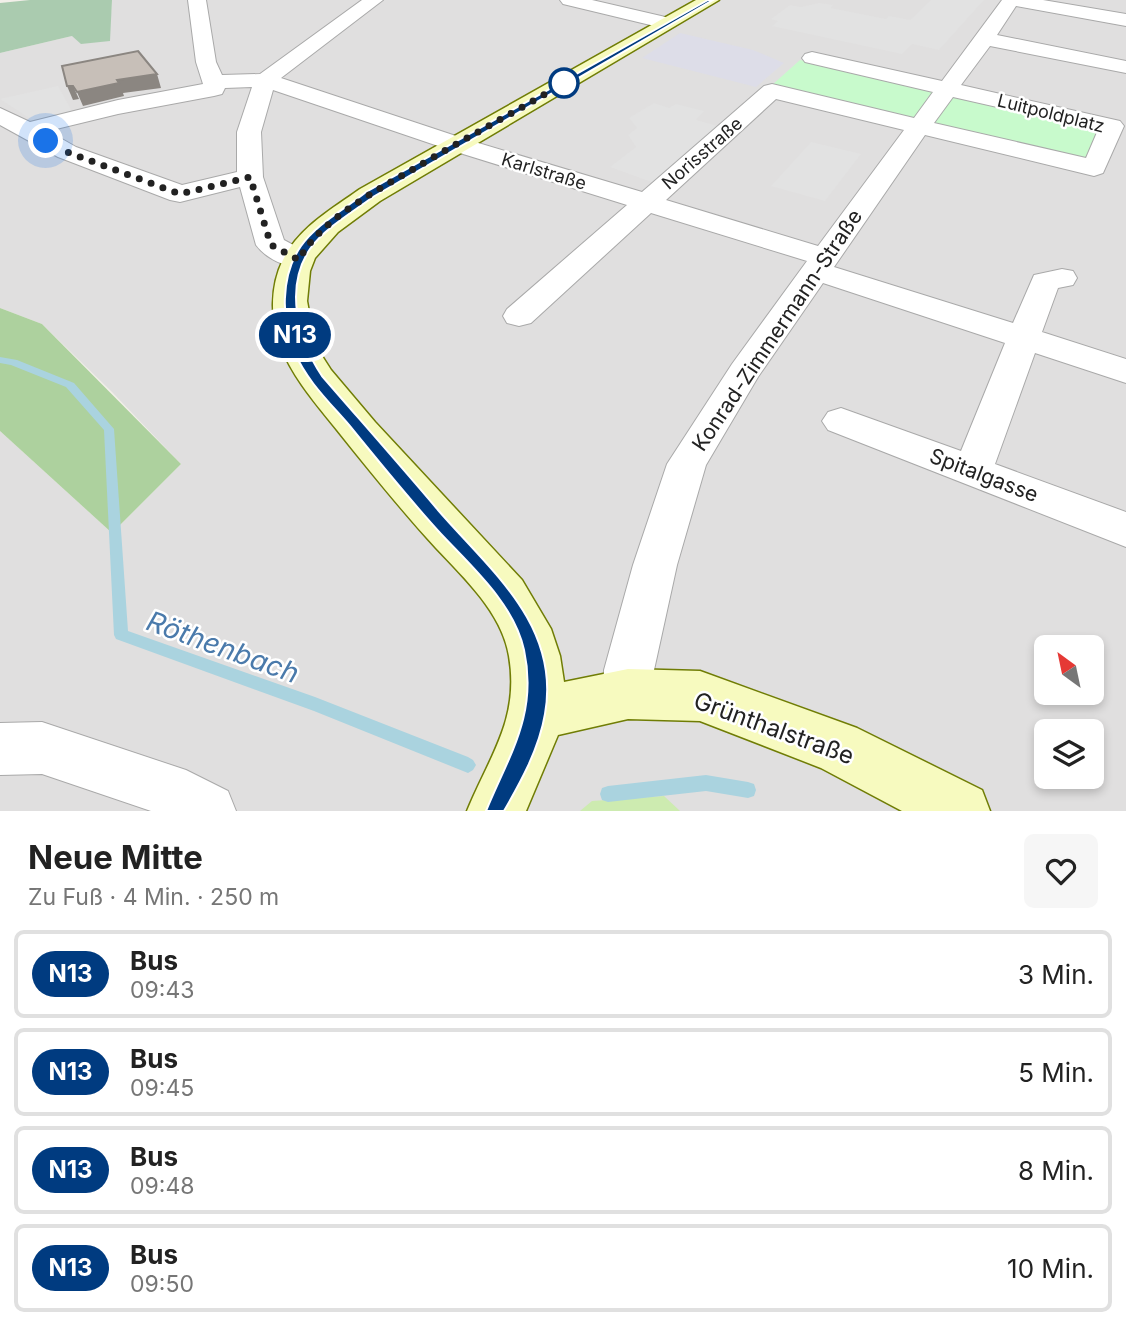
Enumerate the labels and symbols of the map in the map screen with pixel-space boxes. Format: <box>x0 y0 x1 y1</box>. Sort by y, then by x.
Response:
unlabelled marker <box>549 68 579 98</box>
street label: Luitpoldplatz <box>995 90 1107 136</box>
street label: Norisstraße <box>658 113 746 193</box>
your location <box>28 123 63 158</box>
street label: Karlstraße <box>499 148 589 194</box>
street label: Konrad-Zimmermann-Straße <box>687 204 867 456</box>
line badge: N13 <box>255 312 335 358</box>
street label: Spitalgasse <box>926 443 1042 507</box>
water label: Röthenbach <box>142 604 304 690</box>
north arrow <box>1034 635 1104 705</box>
street label: Grünthalstraße <box>690 686 858 770</box>

